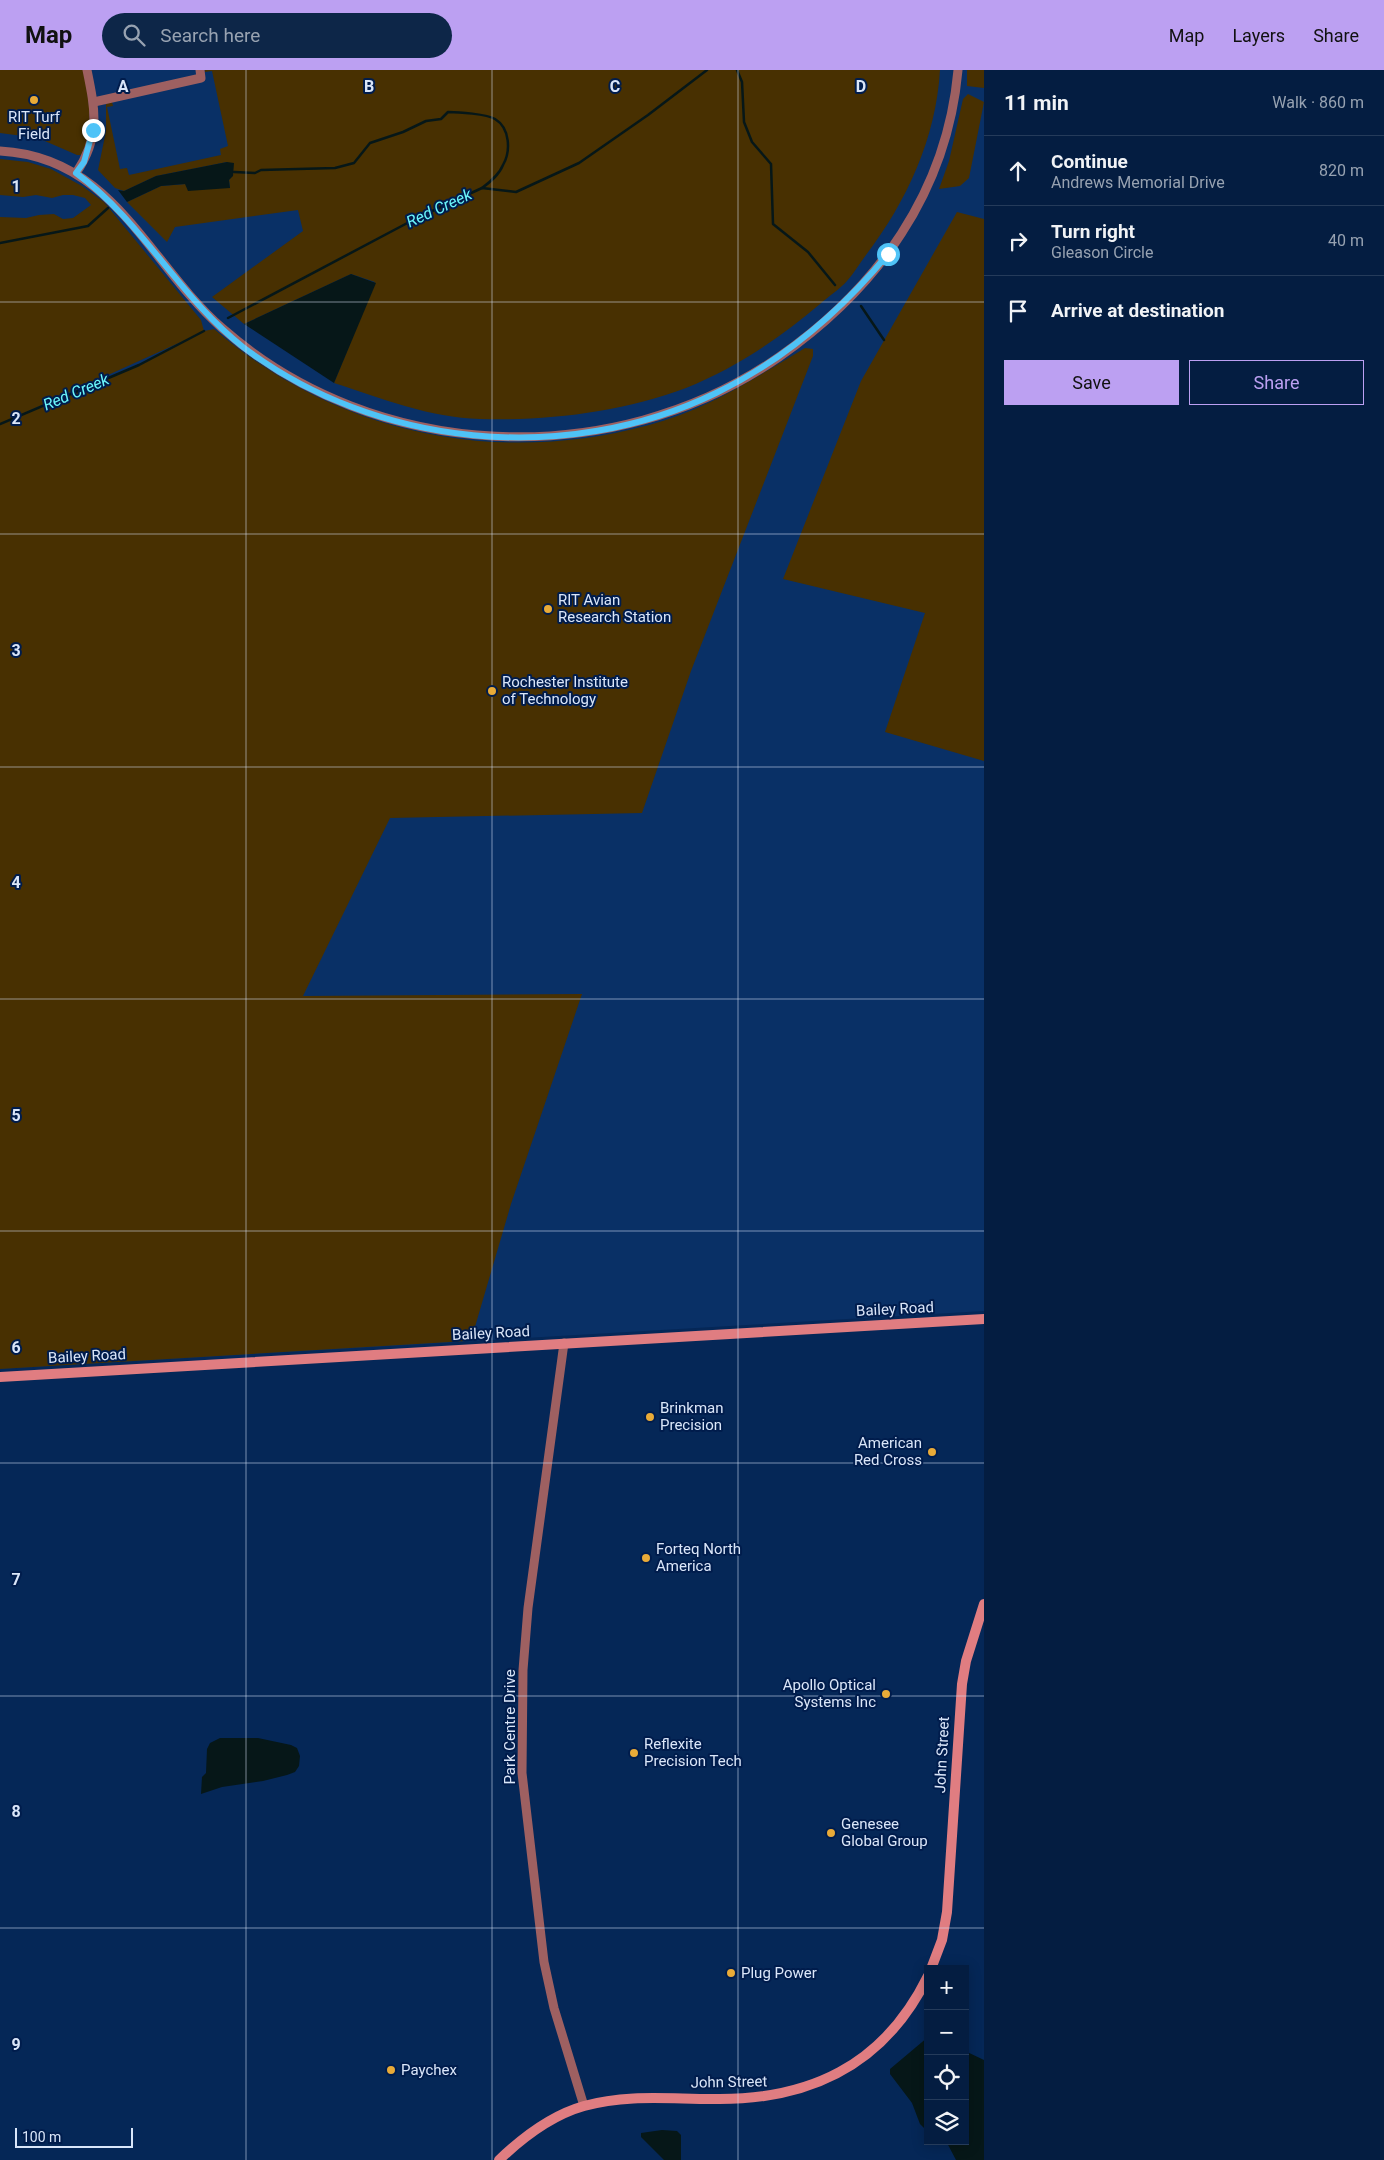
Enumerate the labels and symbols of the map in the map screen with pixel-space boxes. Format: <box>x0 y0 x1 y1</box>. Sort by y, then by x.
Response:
text: A <box>118 77 129 96</box>
text: B <box>364 77 374 96</box>
text: C <box>610 77 620 96</box>
text: D <box>856 77 866 96</box>
marker: RIT Turf Field <box>28 94 40 106</box>
place label: RIT Turf Field <box>8 108 61 143</box>
route end <box>82 119 105 142</box>
text: 1 <box>11 177 21 196</box>
water label: Red Creek <box>403 184 476 231</box>
route start <box>877 243 900 266</box>
water label: Red Creek <box>40 369 113 414</box>
text: 2 <box>11 409 21 428</box>
place label: RIT Avian Research Station <box>558 591 671 626</box>
marker: RIT Avian Research Station <box>542 603 554 615</box>
text: 3 <box>11 641 21 660</box>
place label: Rochester Institute of Technology <box>502 673 628 708</box>
marker: Rochester Institute of Technology <box>486 685 498 697</box>
text: 4 <box>11 873 21 892</box>
text: 5 <box>11 1106 21 1125</box>
street label: Bailey Road <box>856 1298 934 1320</box>
street label: Bailey Road <box>452 1322 530 1344</box>
text: 6 <box>11 1338 21 1357</box>
street label: Bailey Road <box>48 1345 126 1367</box>
place label: Brinkman Precision <box>660 1399 724 1434</box>
marker: Brinkman Precision <box>644 1411 656 1423</box>
place label: American Red Cross <box>854 1434 922 1469</box>
marker: American Red Cross <box>926 1446 938 1458</box>
place label: Forteq North America <box>656 1540 741 1575</box>
marker: Forteq North America <box>640 1552 652 1564</box>
text: 7 <box>11 1570 21 1589</box>
street label: Park Centre Drive <box>501 1669 519 1785</box>
place label: Apollo Optical Systems Inc <box>783 1676 876 1711</box>
marker: Apollo Optical Systems Inc <box>880 1688 892 1700</box>
street label: John Street <box>931 1716 953 1794</box>
place label: Reflexite Precision Tech <box>644 1735 742 1770</box>
marker: Reflexite Precision Tech <box>628 1747 640 1759</box>
text: 8 <box>11 1802 21 1821</box>
place label: Genesee Global Group <box>841 1815 928 1850</box>
marker: Genesee Global Group <box>825 1827 837 1839</box>
place label: Plug Power <box>741 1964 817 1982</box>
marker: Plug Power <box>725 1967 737 1979</box>
text: 9 <box>11 2035 21 2054</box>
place label: Paychex <box>401 2061 458 2079</box>
marker: Paychex <box>385 2064 397 2076</box>
street label: John Street <box>691 2072 768 2092</box>
scale bar <box>15 2125 132 2148</box>

